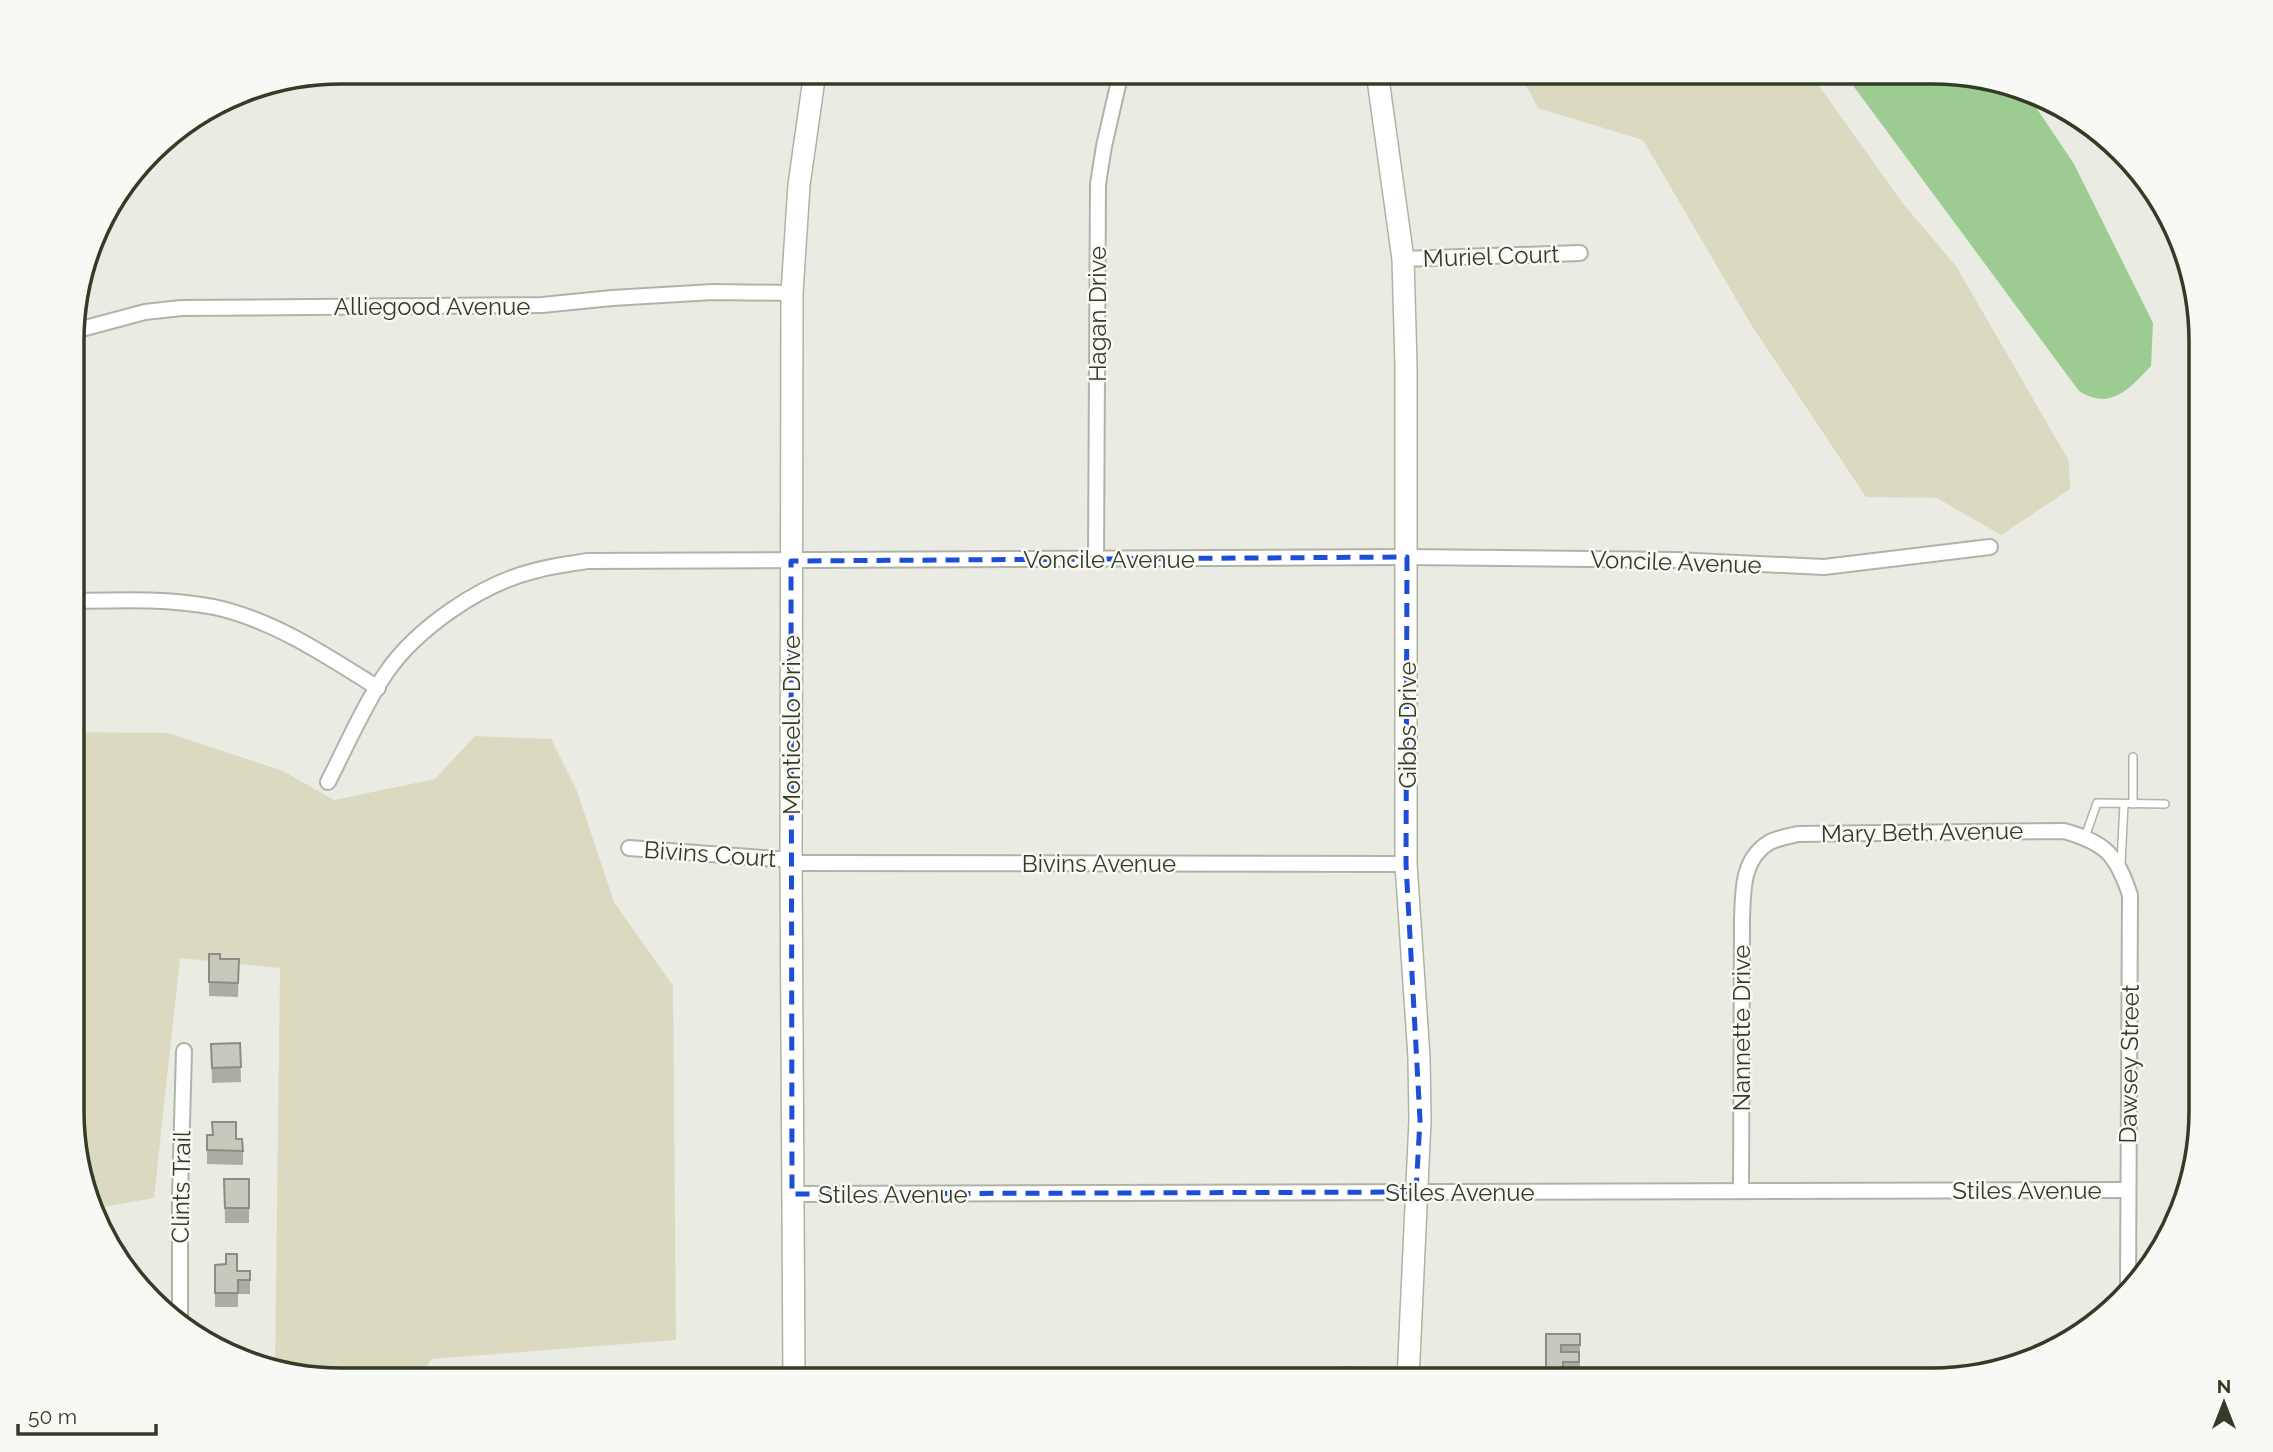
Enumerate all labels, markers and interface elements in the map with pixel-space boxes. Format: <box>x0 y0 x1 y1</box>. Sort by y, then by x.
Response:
street label: Muriel Court <box>1422 239 1560 273</box>
street label: Hagan Drive <box>1083 246 1112 382</box>
street label: Alliegood Avenue <box>334 292 530 321</box>
street label: Voncile Avenue <box>1023 545 1195 574</box>
street label: Voncile Avenue <box>1590 545 1762 579</box>
street label: Monticello Drive <box>777 635 806 815</box>
street label: Gibbs Drive <box>1393 661 1422 789</box>
street label: Mary Beth Avenue <box>1821 816 2023 848</box>
street label: Bivins Court <box>643 835 777 873</box>
street label: Bivins Avenue <box>1022 849 1176 878</box>
street label: Nannette Drive <box>1727 945 1756 1111</box>
street label: Dawsey Street <box>2113 984 2145 1144</box>
street label: Clints Trail <box>166 1130 196 1244</box>
street label: Stiles Avenue <box>1952 1176 2102 1205</box>
street label: Stiles Avenue <box>1385 1178 1535 1207</box>
street label: Stiles Avenue <box>818 1180 968 1209</box>
north arrow <box>2189 1368 2259 1438</box>
text: N <box>2217 1375 2231 1397</box>
scale bar <box>18 1392 156 1436</box>
text: 50 m <box>28 1404 77 1429</box>

